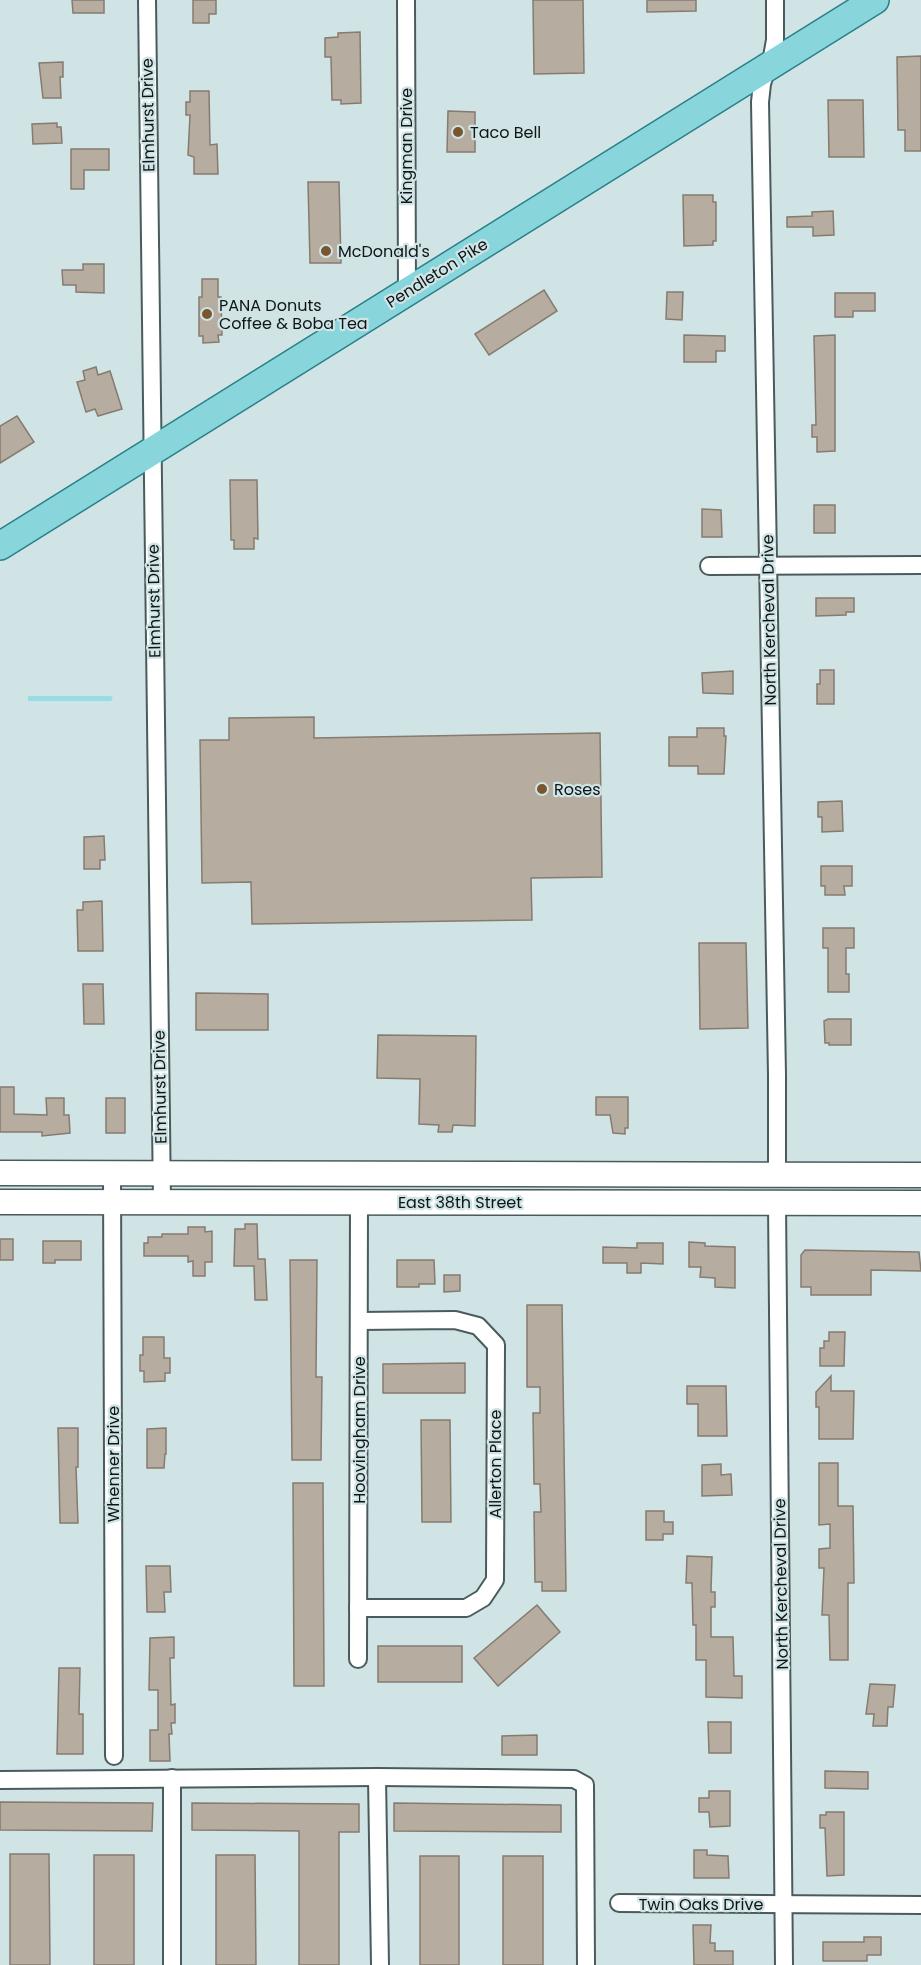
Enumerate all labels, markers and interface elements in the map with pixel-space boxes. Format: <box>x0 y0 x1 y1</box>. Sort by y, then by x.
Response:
street label: Elmhurst Drive <box>136 58 160 172</box>
street label: Kingman Drive <box>395 88 418 204</box>
place label: Taco Bell <box>470 121 541 144</box>
marker: Taco Bell <box>451 125 465 139</box>
street label: Pendleton Pike <box>382 232 492 314</box>
place label: McDonald's <box>338 240 430 263</box>
marker: McDonald's <box>319 244 333 258</box>
place label: PANA Donuts Coffee & Boba Tea <box>219 294 368 335</box>
marker: PANA Donuts Coffee & Boba Tea <box>200 307 214 321</box>
street label: North Kercheval Drive <box>756 534 782 706</box>
street label: Elmhurst Drive <box>142 544 166 658</box>
place label: Roses <box>554 778 601 801</box>
marker: Roses <box>535 782 549 796</box>
street label: Elmhurst Drive <box>148 1030 172 1144</box>
street label: East 38th Street <box>398 1191 522 1214</box>
street label: Hoovingham Drive <box>348 1356 371 1504</box>
street label: Whenner Drive <box>102 1406 125 1522</box>
street label: Allerton Place <box>484 1410 507 1518</box>
street label: North Kercheval Drive <box>768 1498 794 1670</box>
street label: Twin Oaks Drive <box>639 1893 763 1916</box>

